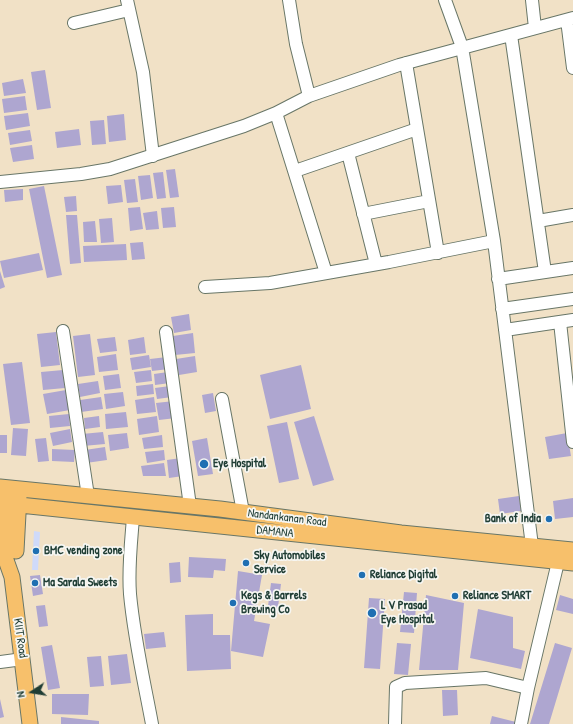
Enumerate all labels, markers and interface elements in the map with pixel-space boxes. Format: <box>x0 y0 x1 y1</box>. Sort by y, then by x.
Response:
place label: Eye Hospital <box>213 457 266 471</box>
marker: Eye Hospital <box>198 458 210 470</box>
street label: Nandankanan Road <box>247 506 327 530</box>
place label: Bank of India <box>485 512 541 526</box>
marker: Bank of India <box>544 514 554 524</box>
street label: DAMANA <box>256 523 294 541</box>
place label: BMC vending zone <box>44 544 123 558</box>
marker: BMC vending zone <box>31 546 41 556</box>
place label: Sky Automobiles Service <box>254 549 325 577</box>
marker: Sky Automobiles Service <box>241 558 251 568</box>
place label: Reliance Digital <box>370 568 437 582</box>
marker: Reliance Digital <box>357 570 367 580</box>
place label: Ma Sarala Sweets <box>43 576 117 590</box>
marker: Ma Sarala Sweets <box>30 578 40 588</box>
place label: Kegs & Barrels Brewing Co <box>241 589 307 617</box>
place label: Reliance SMART <box>463 589 531 603</box>
marker: Reliance SMART <box>450 591 460 601</box>
marker: Kegs & Barrels Brewing Co <box>228 598 238 608</box>
place label: L V Prasad Eye Hospital <box>381 599 434 627</box>
marker: L V Prasad Eye Hospital <box>366 607 378 619</box>
street label: KIIT Road <box>10 617 30 659</box>
north arrow <box>12 672 52 712</box>
text: N <box>13 690 28 699</box>

